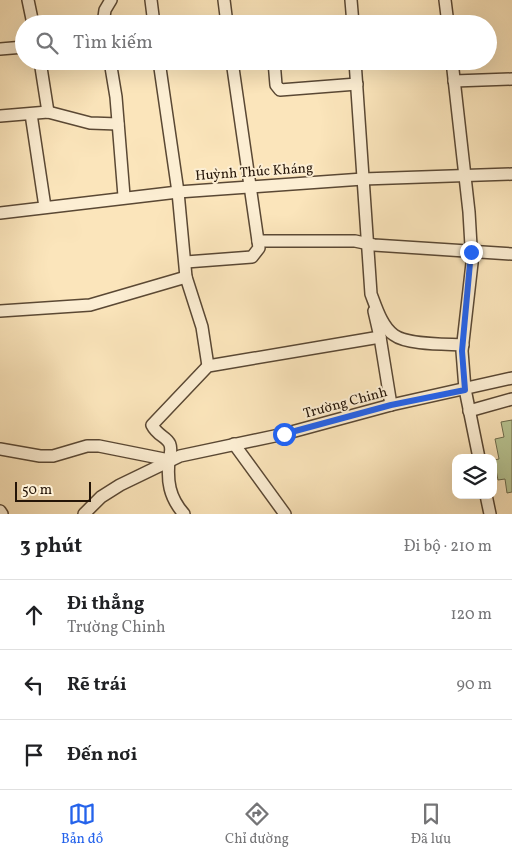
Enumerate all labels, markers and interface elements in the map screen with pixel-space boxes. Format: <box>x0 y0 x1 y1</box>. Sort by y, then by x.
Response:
search box <box>15 15 497 70</box>
icon: search <box>33 29 61 57</box>
text: Tìm kiếm <box>73 30 153 56</box>
street label: Huỳnh Thúc Kháng <box>194 159 314 186</box>
route end <box>460 241 483 264</box>
street label: Trường Chinh <box>301 383 390 424</box>
route start <box>273 423 296 446</box>
map controls <box>452 454 497 499</box>
button: layers <box>452 454 497 499</box>
scale bar <box>15 479 91 502</box>
text: 50 m <box>22 481 52 500</box>
text: 3 phút <box>20 532 82 561</box>
text: Đi bộ · 210 m <box>404 536 492 558</box>
text: Đi thẳng <box>67 591 144 617</box>
icon: ahead <box>20 601 48 629</box>
text: 120 m <box>450 604 492 626</box>
text: Trường Chinh <box>67 617 166 639</box>
icon: left <box>20 671 48 699</box>
text: Rẽ trái <box>67 672 127 698</box>
text: 90 m <box>456 674 492 696</box>
icon: arrive <box>20 741 48 769</box>
text: Đến nơi <box>67 742 137 768</box>
tab: Bản đồ <box>61 800 103 849</box>
tab: Chỉ đường <box>225 800 289 849</box>
tab: Đã lưu <box>411 800 451 849</box>

